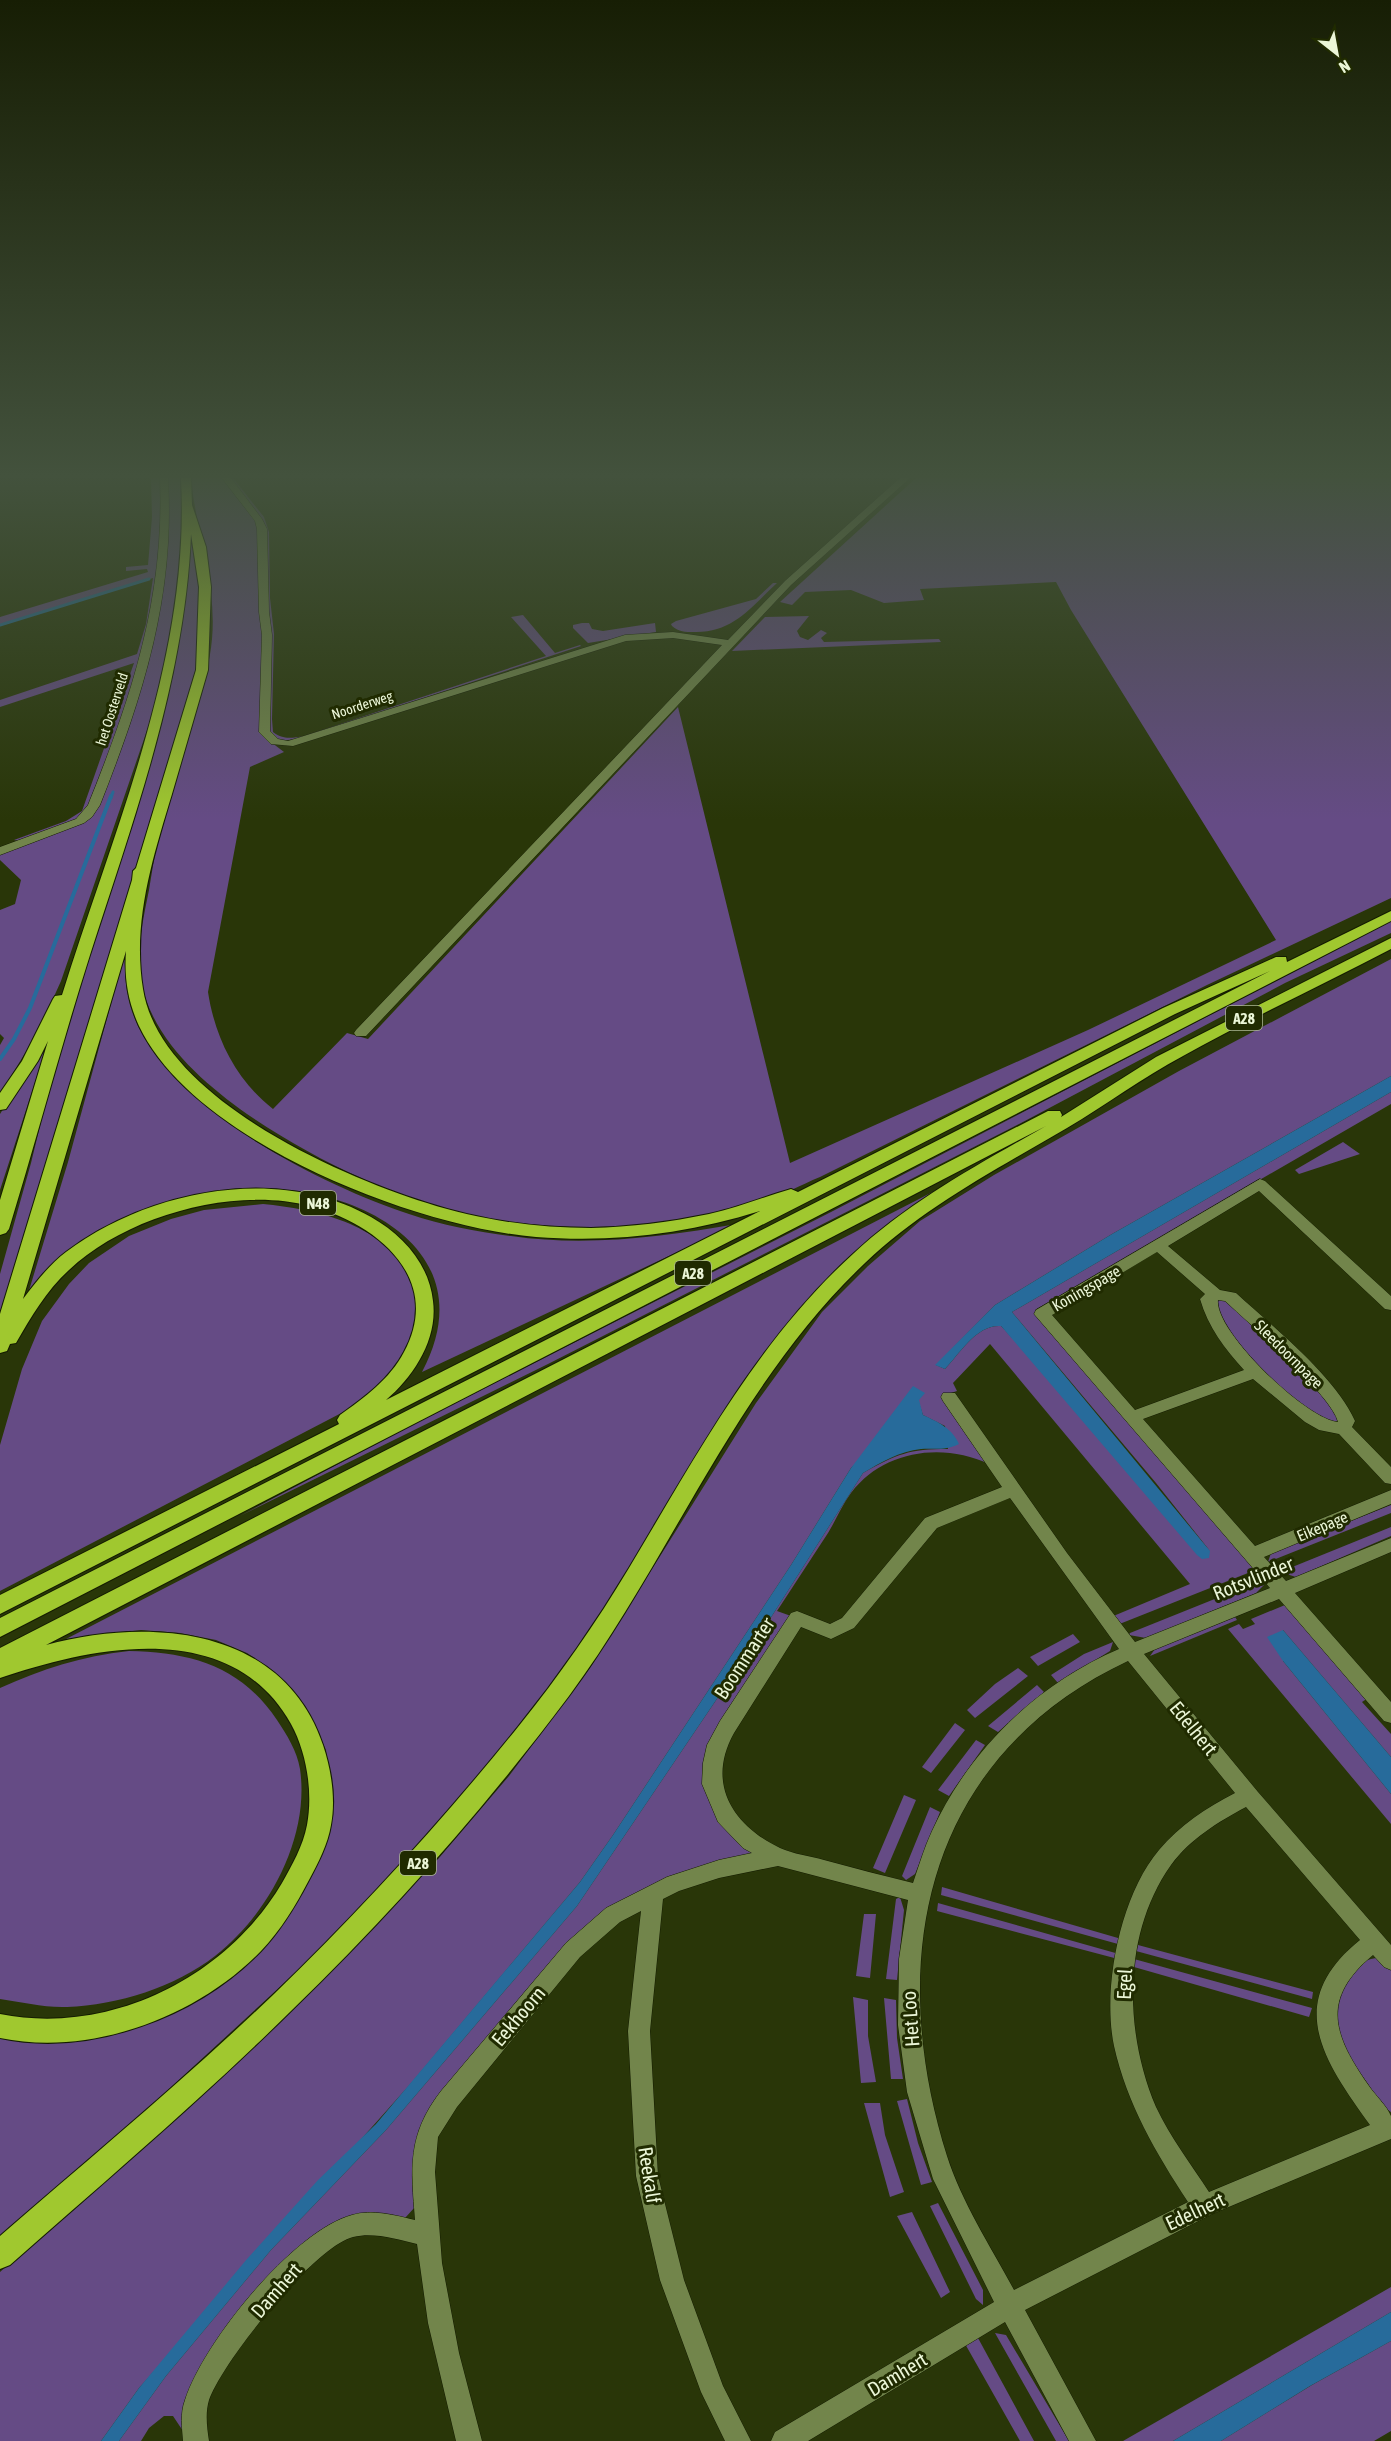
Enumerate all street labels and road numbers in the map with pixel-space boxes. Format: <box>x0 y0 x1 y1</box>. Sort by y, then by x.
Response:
street label: het Oosterveld <box>93 671 131 747</box>
street label: Noorderweg <box>329 688 395 722</box>
road number: A28 <box>1226 1006 1262 1030</box>
road number: N48 <box>300 1191 336 1215</box>
road number: A28 <box>675 1261 711 1285</box>
street label: Koningspage <box>1049 1261 1124 1316</box>
street label: Sleedoornpage <box>1250 1316 1327 1393</box>
street label: Eikepage <box>1294 1507 1350 1546</box>
street label: Rotsvlinder <box>1210 1551 1298 1604</box>
street label: Boommarter <box>709 1612 779 1703</box>
street label: Edelhert <box>1165 1696 1223 1760</box>
road number: A28 <box>400 1851 436 1875</box>
street label: Egel <box>1112 1967 1136 2000</box>
street label: Eekhoorn <box>487 1982 549 2050</box>
street label: Het Loo <box>897 1990 923 2048</box>
street label: Reekalf <box>634 2145 666 2205</box>
street label: Edelhert <box>1162 2187 1228 2235</box>
street label: Damhert <box>246 2258 306 2322</box>
street label: Damhert <box>863 2347 931 2401</box>

